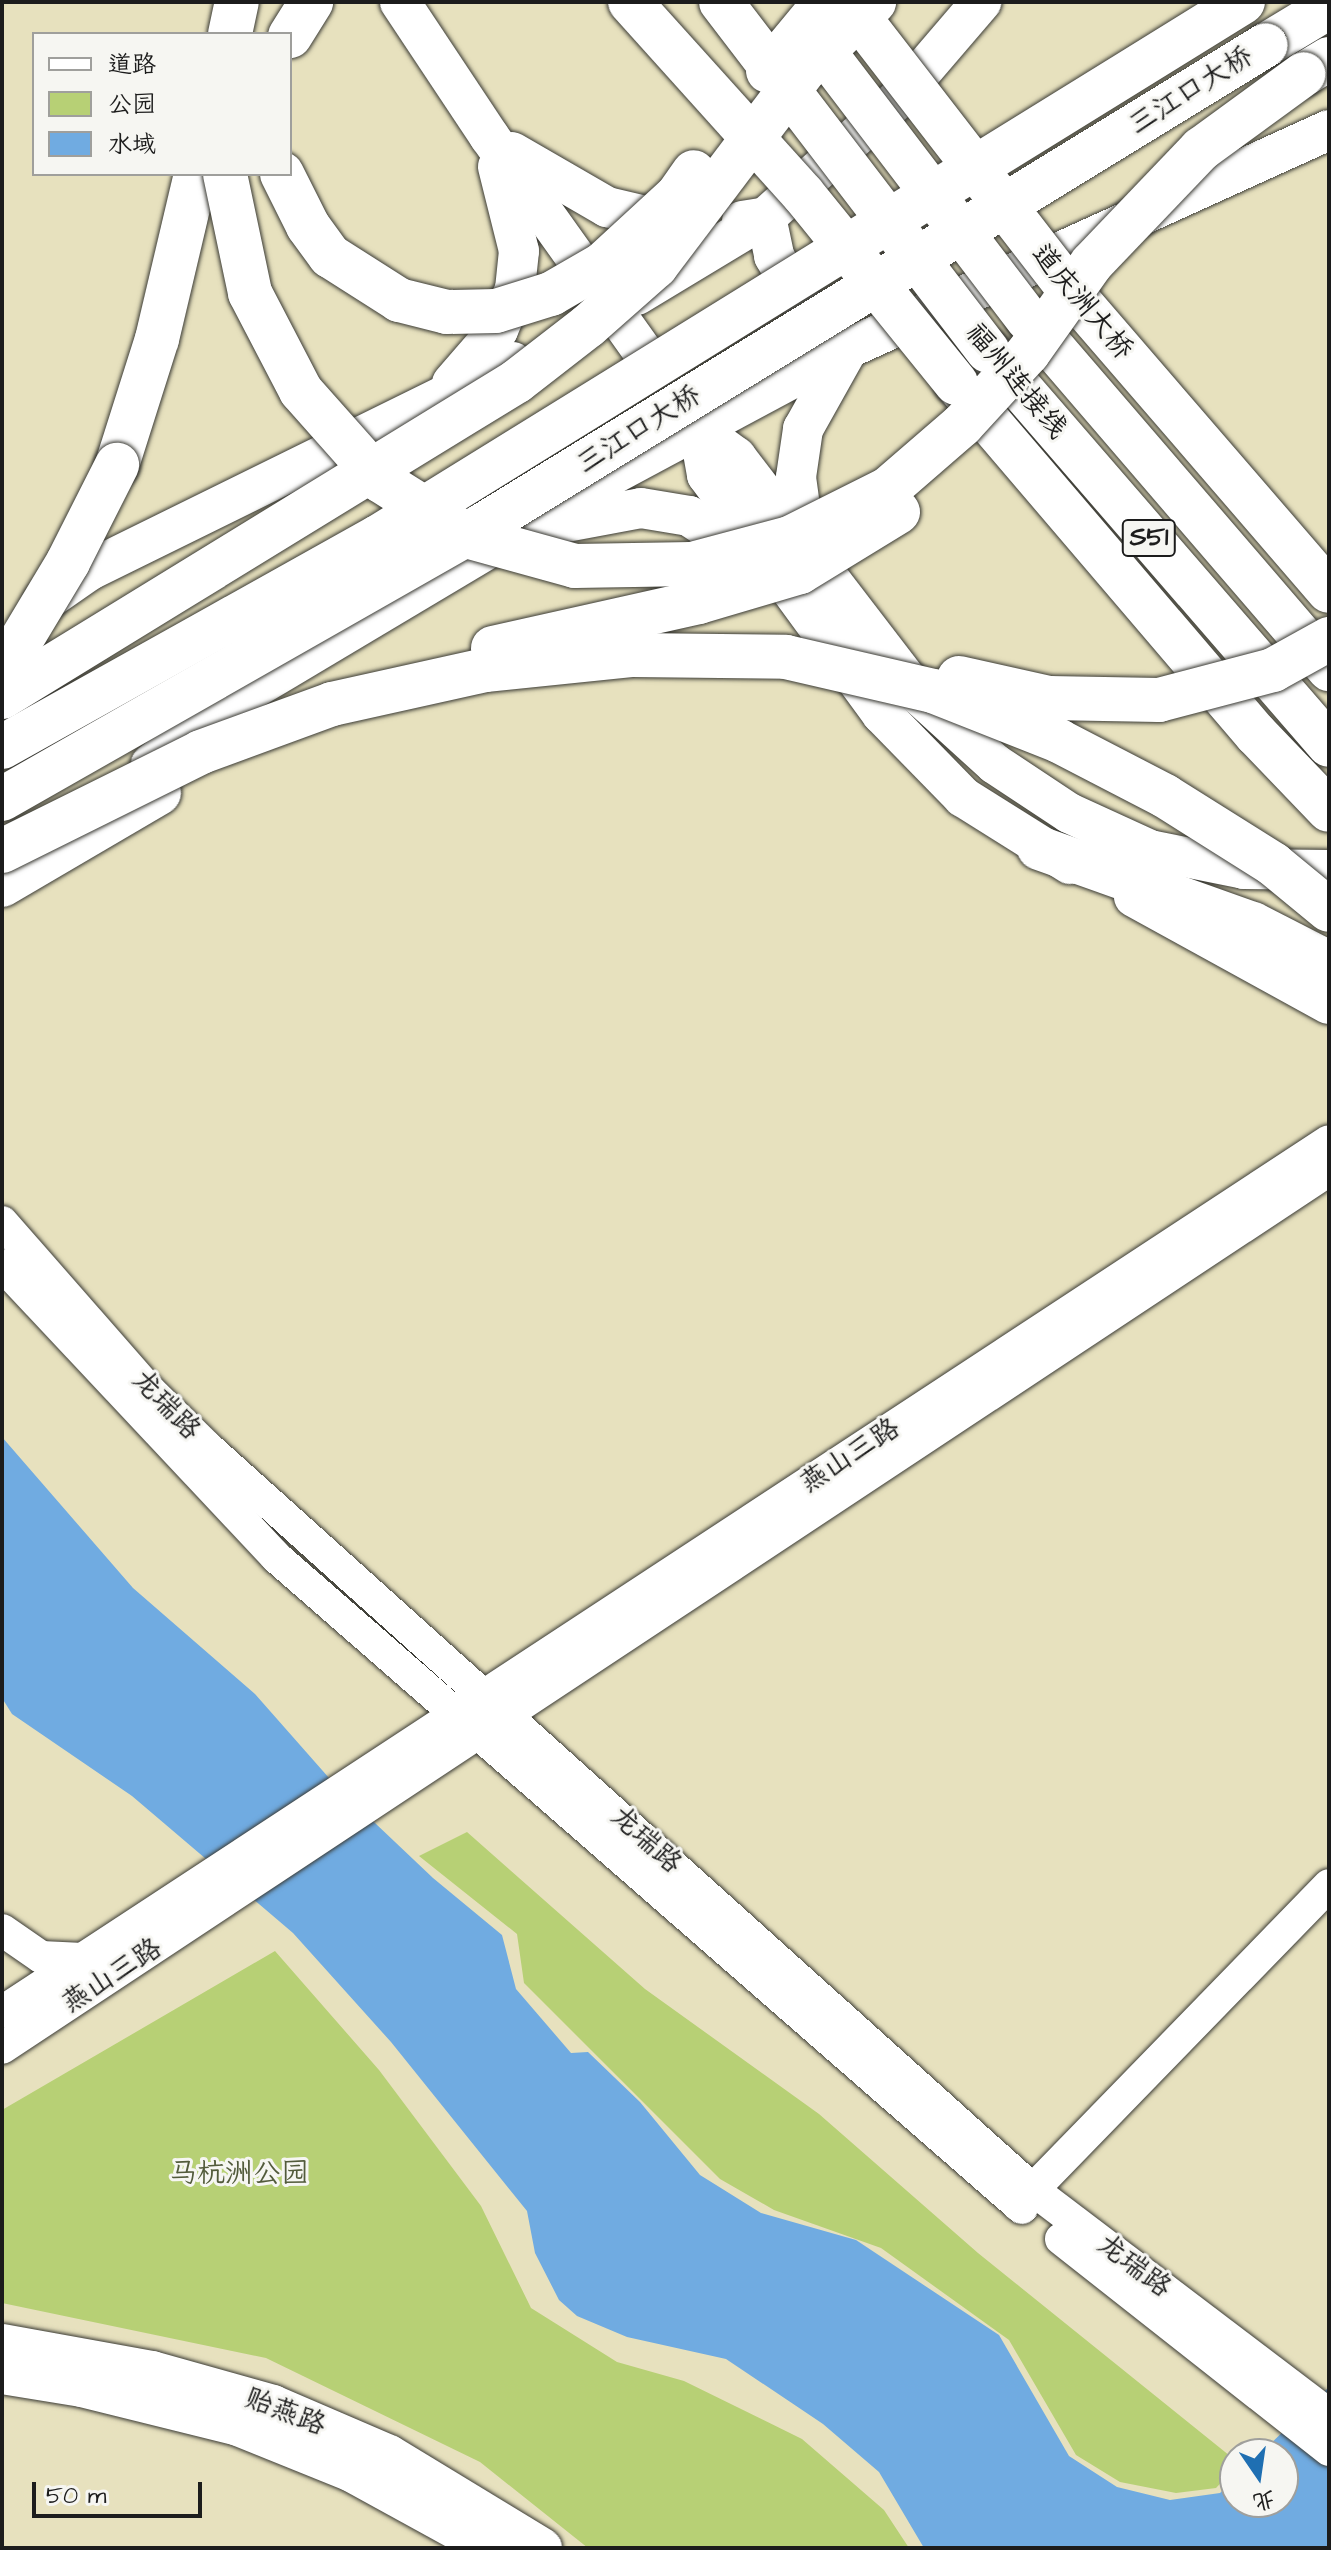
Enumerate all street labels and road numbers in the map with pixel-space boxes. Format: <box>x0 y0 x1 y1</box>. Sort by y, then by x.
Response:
street label: 三江口大桥 <box>1123 40 1259 142</box>
street label: 道庆洲大桥 <box>1024 238 1140 366</box>
street label: 福州连接线 <box>958 317 1074 445</box>
street label: 三江口大桥 <box>571 379 707 481</box>
road number: S51 <box>1121 516 1177 560</box>
street label: 龙瑞路 <box>125 1363 207 1447</box>
street label: 燕山三路 <box>794 1411 906 1501</box>
street label: 龙瑞路 <box>604 1799 688 1881</box>
street label: 燕山三路 <box>56 1931 168 2021</box>
street label: 龙瑞路 <box>1090 2227 1178 2305</box>
street label: 贻燕路 <box>240 2381 330 2443</box>

